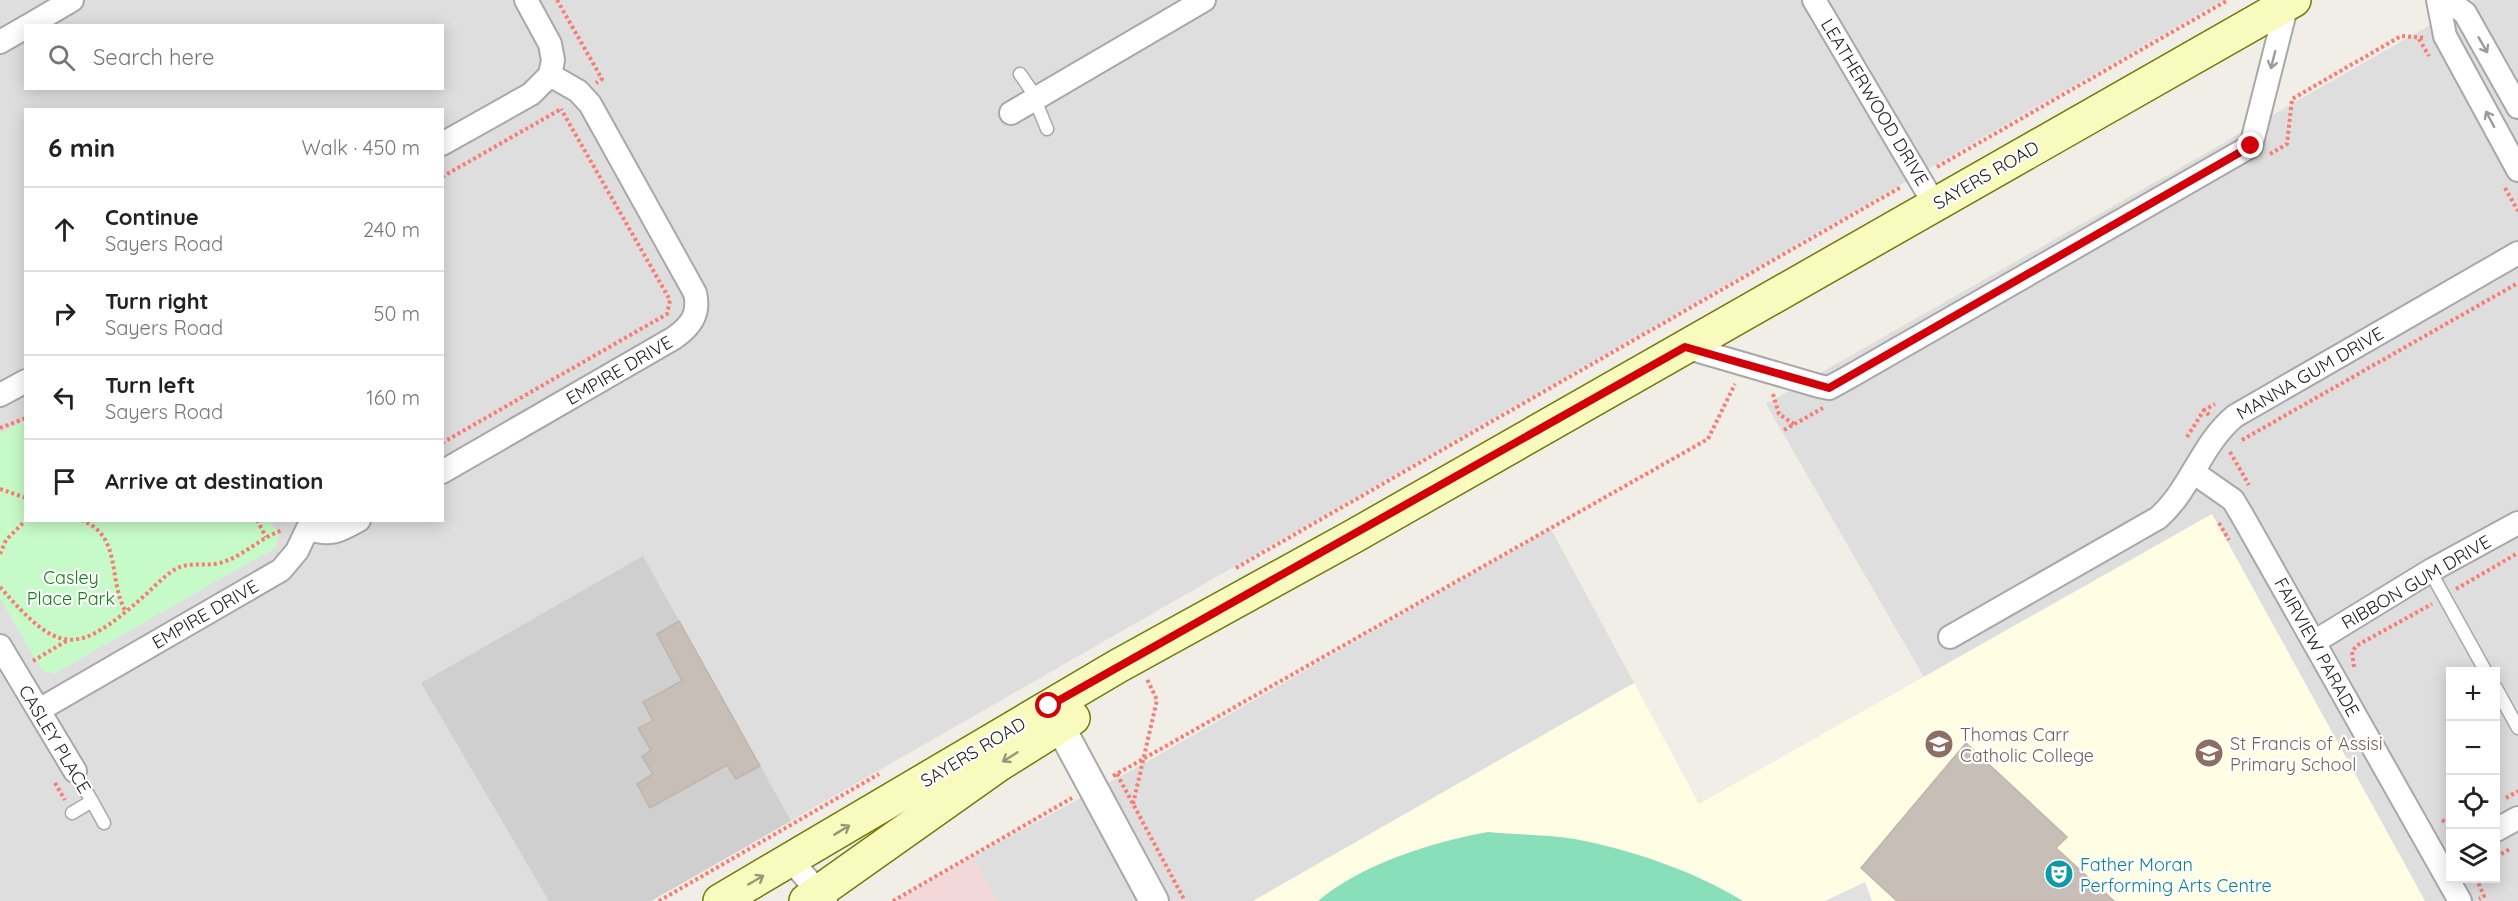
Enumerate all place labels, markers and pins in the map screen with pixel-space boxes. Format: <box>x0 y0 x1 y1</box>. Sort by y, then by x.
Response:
place label: Thomas Carr Catholic College <box>1960 723 2094 767</box>
school or university icon: Thomas Carr Catholic College <box>1923 728 1955 760</box>
place label: St Francis of Assisi Primary School <box>2230 732 2383 776</box>
school or university icon: St Francis of Assisi Primary School <box>2193 737 2225 769</box>
place label: Father Moran Performing Arts Centre <box>2080 853 2272 897</box>
theatre icon: Father Moran Performing Arts Centre <box>2043 858 2075 890</box>

